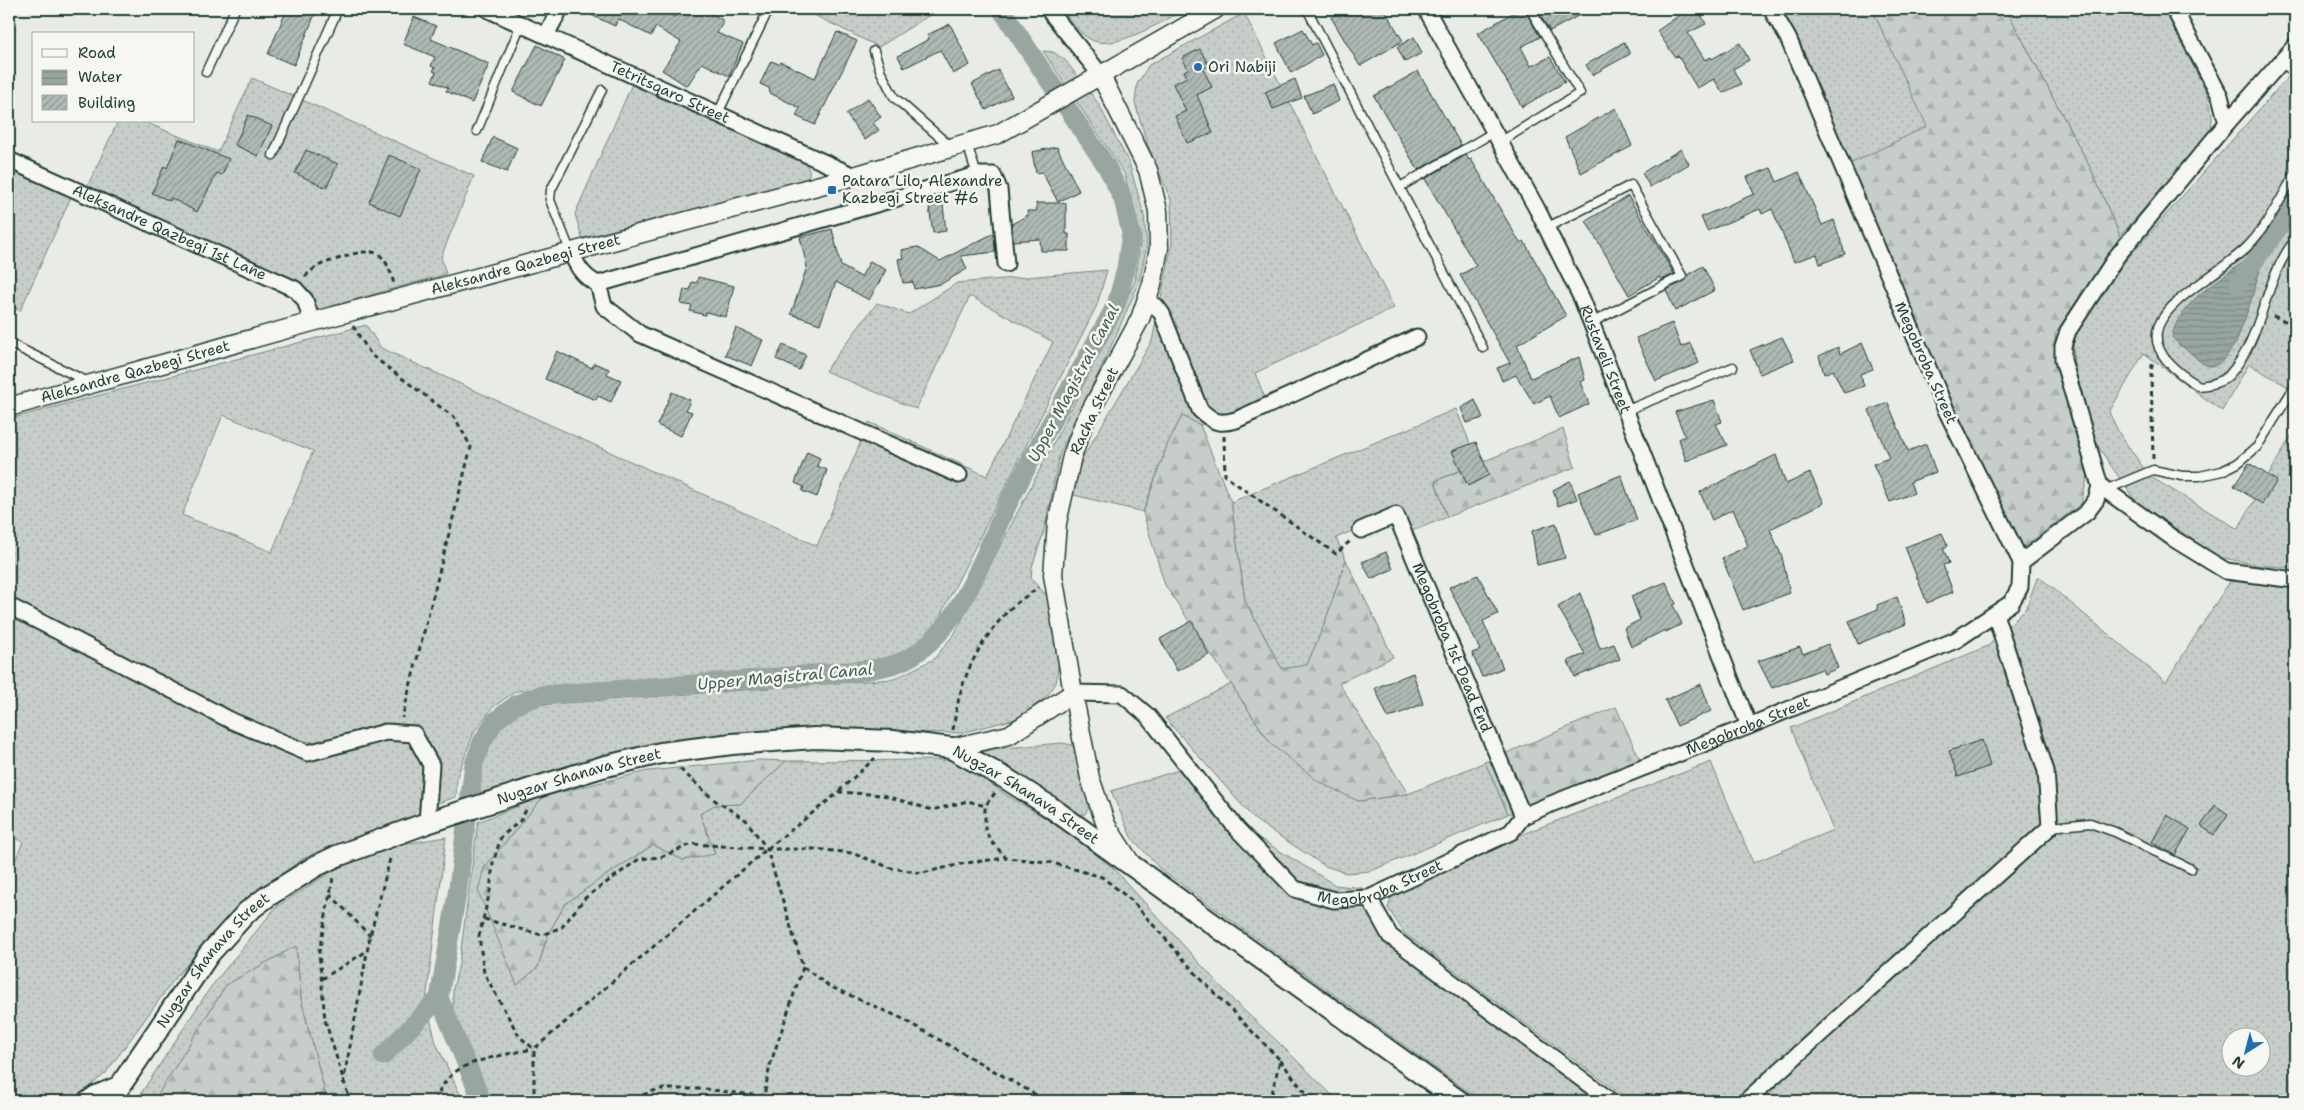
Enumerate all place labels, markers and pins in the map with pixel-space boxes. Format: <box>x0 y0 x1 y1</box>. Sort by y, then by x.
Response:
place label: Ori Nabiji <box>1208 57 1276 77</box>
marker: Ori Nabiji <box>1192 61 1204 73</box>
place label: Patara Lilo, Alexandre Kazbegi Street #6 <box>842 171 1002 208</box>
marker: Patara Lilo, Alexandre Kazbegi Street #6 <box>826 184 838 196</box>

